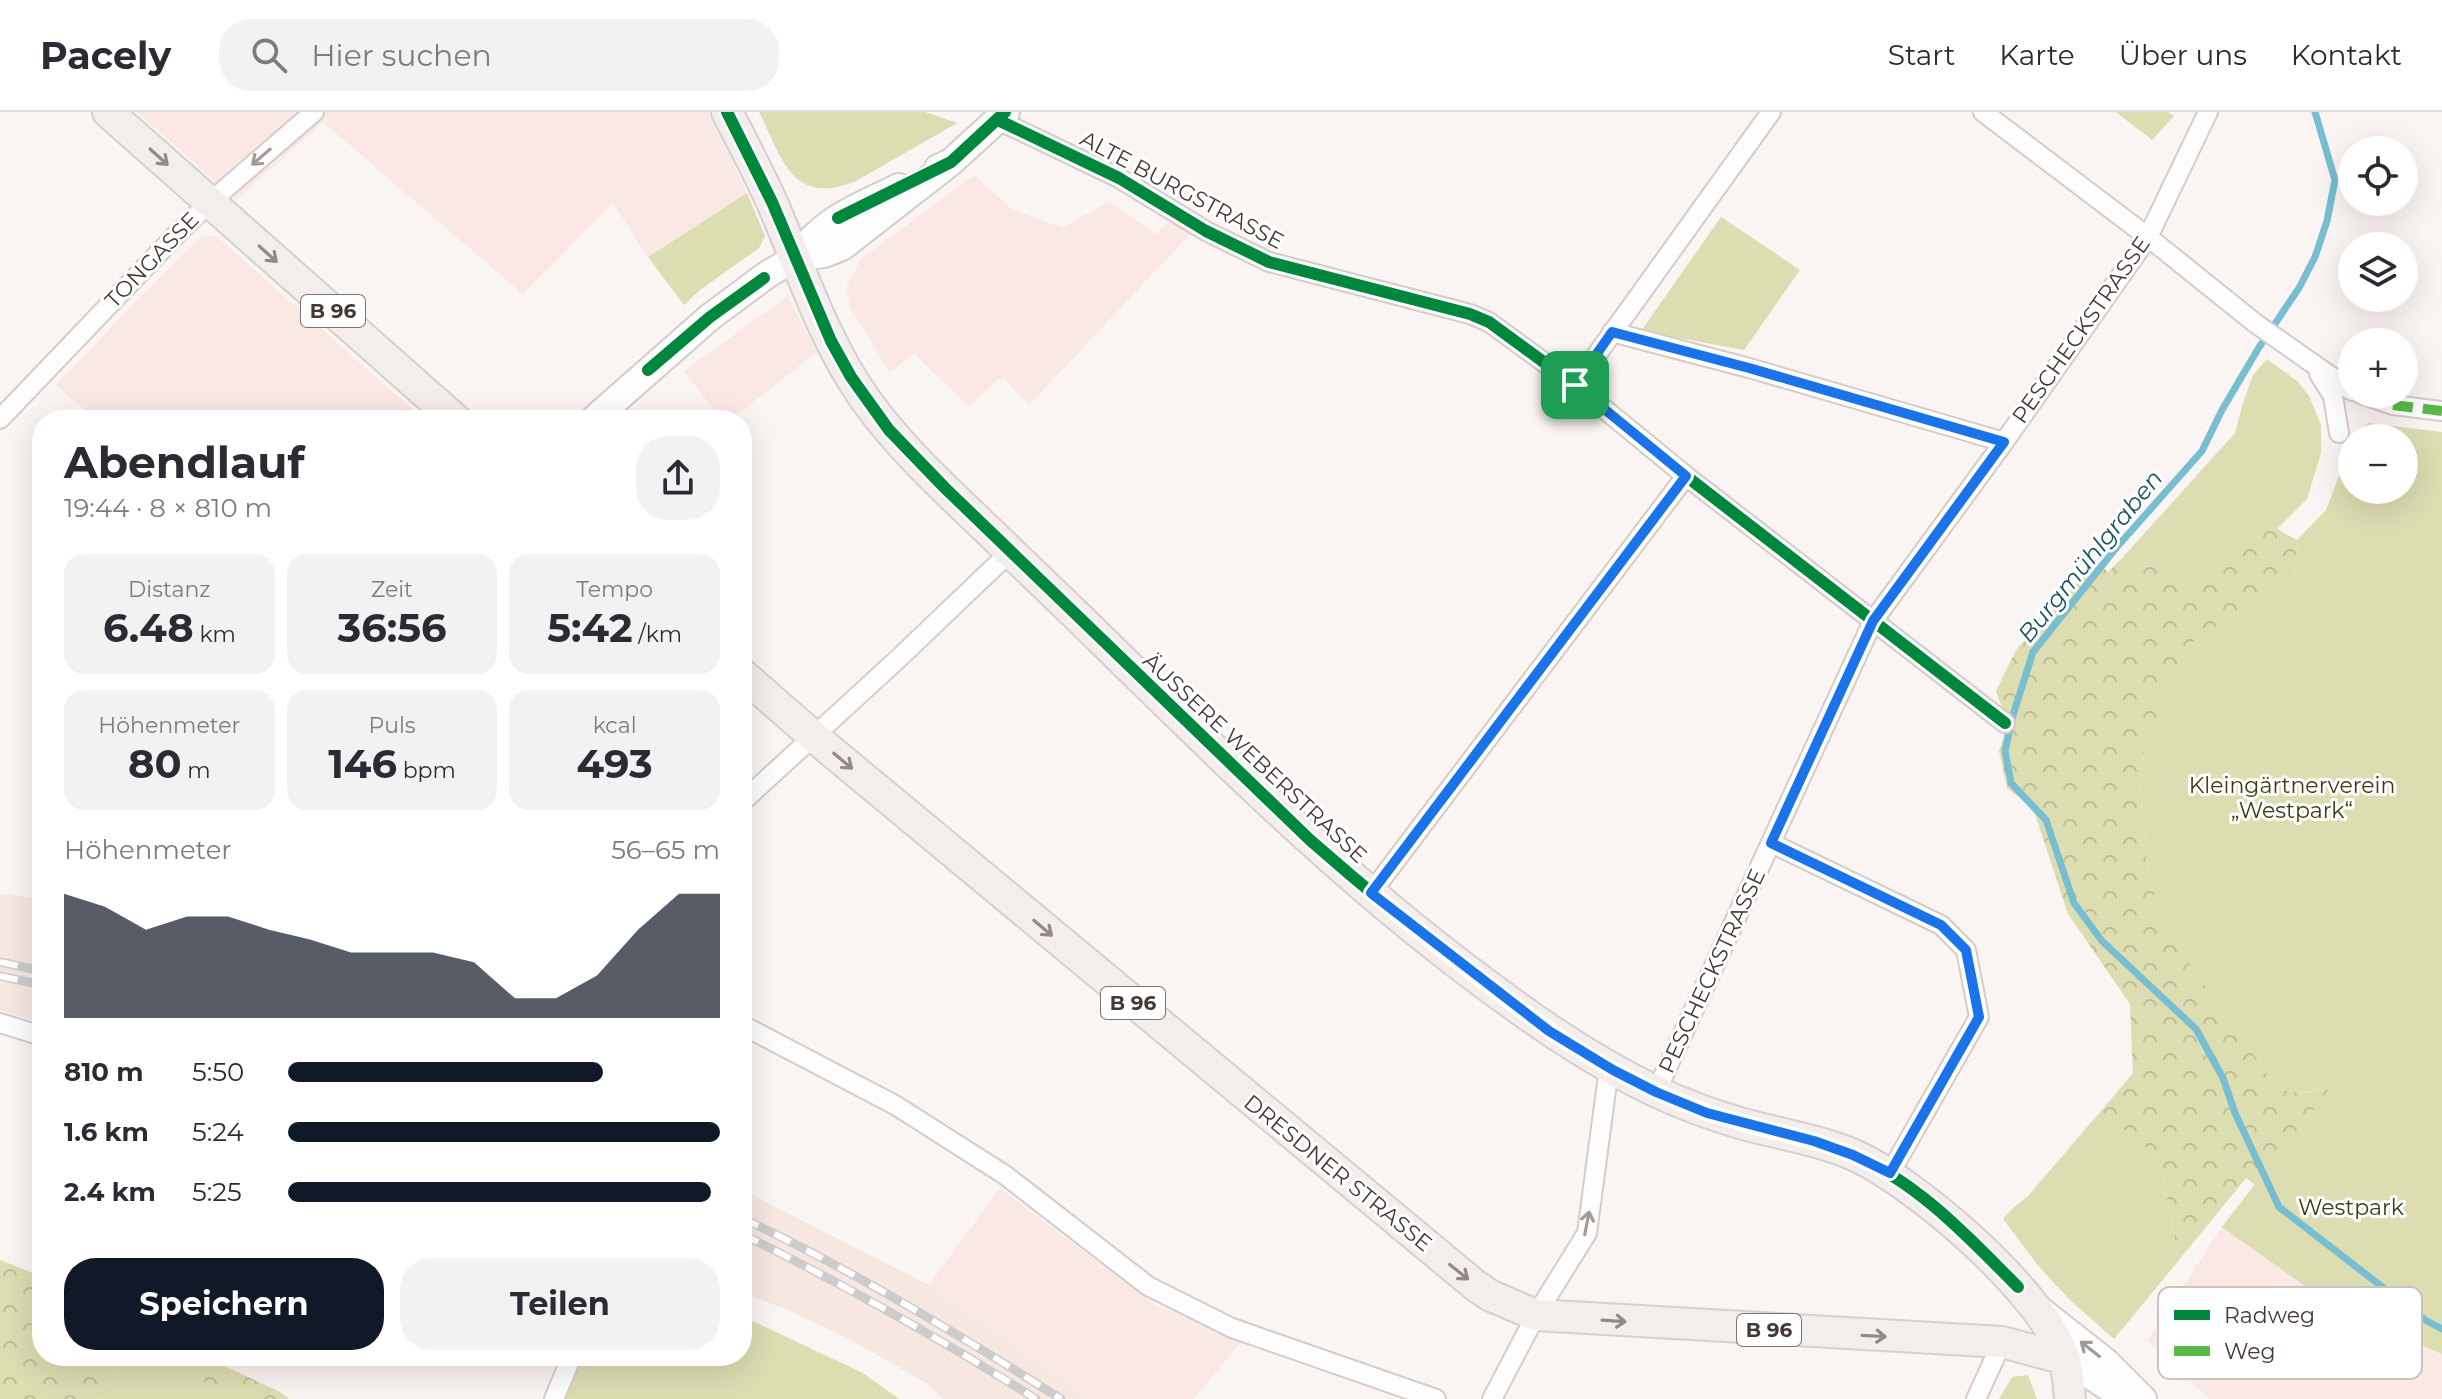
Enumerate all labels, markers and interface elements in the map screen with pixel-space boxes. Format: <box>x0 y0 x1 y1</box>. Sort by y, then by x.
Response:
search box <box>219 19 779 91</box>
text: Pacely <box>40 32 171 79</box>
icon: search <box>247 33 291 77</box>
text: Hier suchen <box>311 37 492 74</box>
text: Start <box>1888 38 1955 72</box>
text: Karte <box>1999 38 2075 72</box>
text: Über uns <box>2119 38 2247 72</box>
text: Kontakt <box>2291 38 2402 72</box>
street label: ALTE BURGSTRASSE <box>1076 125 1288 255</box>
map controls <box>2338 136 2418 504</box>
button: locate <box>2338 136 2418 216</box>
one-way arrow <box>148 148 168 166</box>
one-way arrow <box>252 148 272 166</box>
street label: TONGASSE <box>99 206 205 314</box>
street label: PESCHECKSTRASSE <box>2006 231 2156 429</box>
button: layers <box>2338 232 2418 312</box>
one-way arrow <box>258 244 278 262</box>
road number: B 96 <box>301 295 365 327</box>
button: + <box>2338 328 2418 408</box>
pin <box>1541 351 1609 419</box>
icon: arrive <box>1553 363 1597 407</box>
button: − <box>2338 424 2418 504</box>
text: Abendlauf <box>64 435 305 489</box>
button: share <box>636 436 720 520</box>
water label: Burgmühlgraben <box>2012 464 2168 648</box>
text: 19:44 · 8 × 810 m <box>64 492 272 524</box>
text: Distanz <box>128 576 211 603</box>
text: Zeit <box>371 576 413 603</box>
text: Tempo <box>576 576 653 603</box>
text: 6.48 <box>103 603 194 652</box>
text: 36:56 <box>338 603 446 652</box>
text: 5:42 <box>547 603 633 652</box>
text: km <box>194 621 236 648</box>
text: /km <box>633 621 682 648</box>
street label: ÄUSSERE WEBERSTRASSE <box>1137 647 1373 869</box>
text: Höhenmeter <box>98 712 240 739</box>
text: Puls <box>368 712 416 739</box>
text: kcal <box>593 712 637 739</box>
text: 80 <box>128 739 182 788</box>
text: 146 <box>328 739 397 788</box>
text: 493 <box>577 739 653 788</box>
one-way arrow <box>832 753 853 770</box>
text: m <box>182 757 211 784</box>
text: bpm <box>397 757 456 784</box>
park label: Kleingärtnerverein „Westpark“ <box>2189 772 2395 824</box>
text: Höhenmeter <box>64 834 232 866</box>
text: 56–65 m <box>611 834 720 866</box>
street label: PESCHECKSTRASSE <box>1653 865 1771 1077</box>
one-way arrow <box>1032 919 1053 937</box>
road number: B 96 <box>1101 987 1165 1019</box>
text: 810 m <box>64 1056 144 1088</box>
text: 5:50 <box>192 1056 244 1088</box>
street label: DRESDNER STRASSE <box>1239 1089 1437 1257</box>
text: 1.6 km <box>64 1116 149 1148</box>
text: 5:24 <box>192 1116 244 1148</box>
text: 2.4 km <box>64 1176 156 1208</box>
text: 5:25 <box>192 1176 242 1208</box>
park label: Westpark <box>2298 1194 2405 1221</box>
one-way arrow <box>1581 1211 1596 1236</box>
button: Speichern <box>64 1258 384 1350</box>
button: Teilen <box>400 1258 720 1350</box>
one-way arrow <box>1448 1263 1469 1281</box>
legend <box>2158 1287 2422 1379</box>
text: Radweg <box>2224 1302 2315 1329</box>
one-way arrow <box>1600 1314 1627 1329</box>
road number: B 96 <box>1737 1314 1801 1346</box>
one-way arrow <box>1860 1328 1887 1343</box>
text: Weg <box>2224 1338 2276 1365</box>
one-way arrow <box>2080 1340 2101 1358</box>

